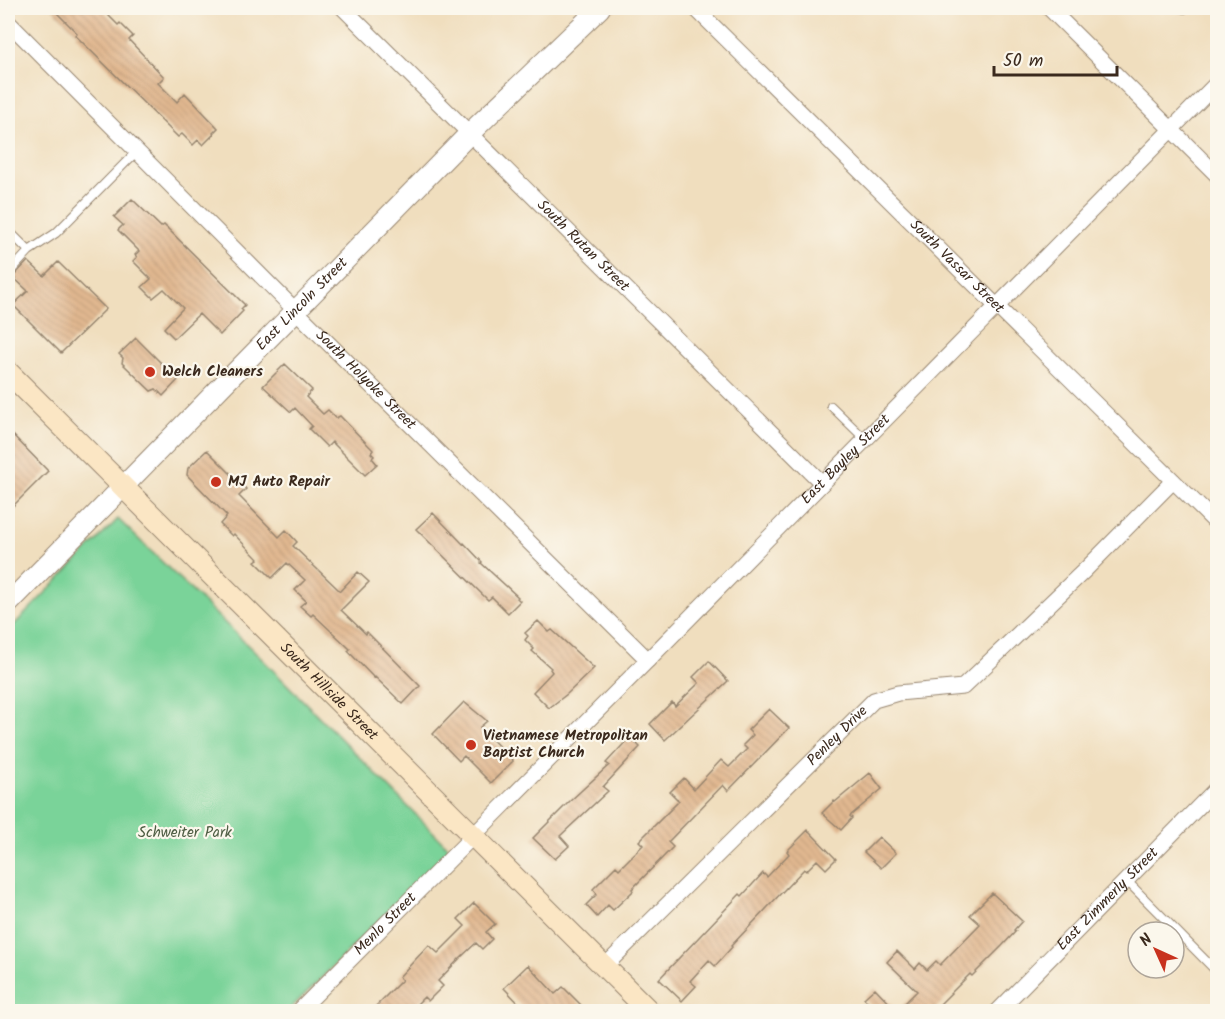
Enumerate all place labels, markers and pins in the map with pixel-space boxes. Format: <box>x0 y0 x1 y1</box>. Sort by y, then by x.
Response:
place label: Welch Cleaners <box>162 360 263 384</box>
marker: Welch Cleaners <box>143 365 157 379</box>
place label: MJ Auto Repair <box>228 470 330 494</box>
marker: MJ Auto Repair <box>209 475 223 489</box>
place label: Vietnamese Metropolitan Baptist Church <box>483 724 648 765</box>
marker: Vietnamese Metropolitan Baptist Church <box>464 738 478 752</box>

